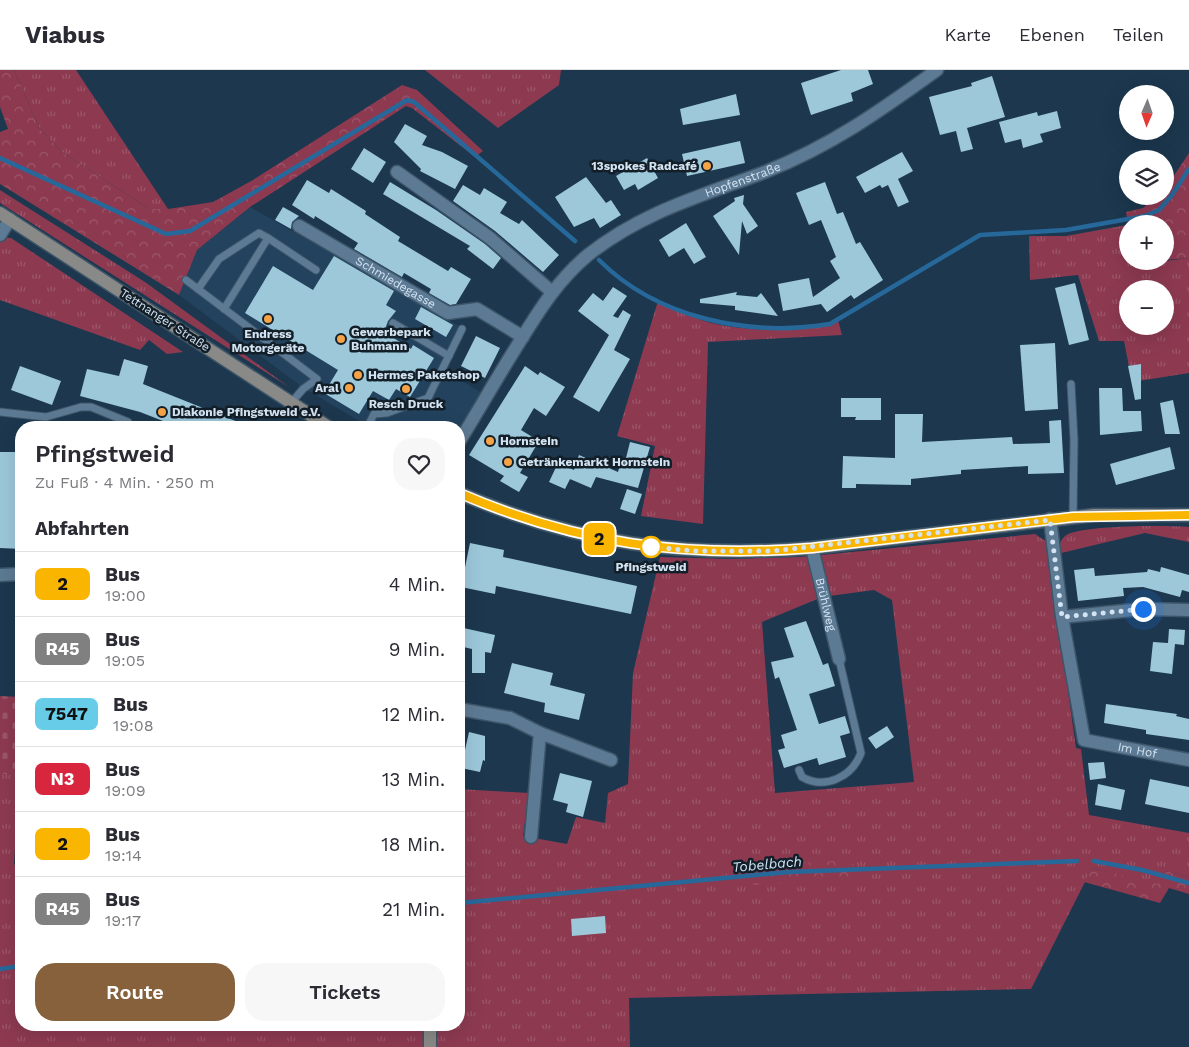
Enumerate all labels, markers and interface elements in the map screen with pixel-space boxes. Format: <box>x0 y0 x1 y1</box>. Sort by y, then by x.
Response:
text: Viabus <box>25 21 105 49</box>
text: Karte <box>945 24 991 45</box>
text: Ebenen <box>1019 24 1085 45</box>
text: Teilen <box>1113 24 1164 45</box>
north arrow <box>1119 85 1174 140</box>
map controls <box>1119 85 1174 335</box>
button: layers <box>1119 150 1174 205</box>
place label: 13spokes Radcafé <box>591 159 697 173</box>
street label: Hopfenstraße <box>703 159 783 200</box>
marker: 13spokes Radcafé <box>701 160 713 172</box>
button: + <box>1119 215 1174 270</box>
street label: Schmiedegasse <box>353 254 438 311</box>
button: − <box>1119 280 1174 335</box>
street label: Tettnanger Straße <box>117 286 213 354</box>
marker: Endress Motorgeräte <box>262 313 274 325</box>
place label: Gewerbepark Buhmann <box>351 325 431 353</box>
place label: Endress Motorgeräte <box>231 327 305 355</box>
marker: Gewerbepark Buhmann <box>335 333 347 345</box>
place label: Hermes Paketshop <box>368 368 480 382</box>
marker: Hermes Paketshop <box>352 369 364 381</box>
place label: Aral <box>315 381 339 395</box>
marker: Aral <box>343 382 355 394</box>
marker: Resch Druck <box>400 383 412 395</box>
place label: Resch Druck <box>369 397 444 411</box>
place label: Diakonie Pfingstweid e.V. <box>172 405 320 419</box>
marker: Diakonie Pfingstweid e.V. <box>156 406 168 418</box>
place label: Hornstein <box>500 434 558 448</box>
marker: Hornstein <box>484 435 496 447</box>
button: heart <box>393 438 445 490</box>
text: Pfingstweid <box>35 440 175 468</box>
place label: Getränkemarkt Hornstein <box>518 455 670 469</box>
marker: Getränkemarkt Hornstein <box>502 456 514 468</box>
text: Zu Fuß · 4 Min. · 250 m <box>35 473 215 492</box>
text: Abfahrten <box>35 517 129 540</box>
line badge: 2 <box>583 523 615 555</box>
text: 2 <box>594 528 604 549</box>
marker: Pfingstweid <box>640 536 662 558</box>
place label: Pfingstweid <box>616 560 686 574</box>
text: Bus <box>105 563 140 586</box>
text: 2 <box>57 573 68 594</box>
text: 4 Min. <box>389 573 445 596</box>
street label: Brühlweg <box>812 576 839 633</box>
text: 19:00 <box>105 586 146 605</box>
your location <box>1131 597 1156 622</box>
text: Bus <box>105 628 140 651</box>
text: R45 <box>45 638 80 659</box>
text: 9 Min. <box>389 638 445 661</box>
text: 19:05 <box>105 651 145 670</box>
text: Bus <box>113 693 148 716</box>
text: 7547 <box>45 703 88 724</box>
text: 12 Min. <box>382 703 445 726</box>
text: 19:08 <box>113 716 154 735</box>
street label: Im Hof <box>1117 740 1158 761</box>
text: Bus <box>105 758 140 781</box>
text: N3 <box>50 768 75 789</box>
text: 13 Min. <box>382 768 445 791</box>
text: 19:09 <box>105 781 146 800</box>
text: Bus <box>105 823 140 846</box>
text: 2 <box>57 833 68 854</box>
text: 18 Min. <box>381 833 445 856</box>
text: 19:14 <box>105 846 142 865</box>
water label: Tobelbach <box>732 853 802 875</box>
text: Bus <box>105 888 140 911</box>
text: R45 <box>45 898 80 919</box>
text: 21 Min. <box>382 898 445 921</box>
text: 19:17 <box>105 911 141 930</box>
button: Route <box>35 963 235 1021</box>
button: Tickets <box>245 963 445 1021</box>

